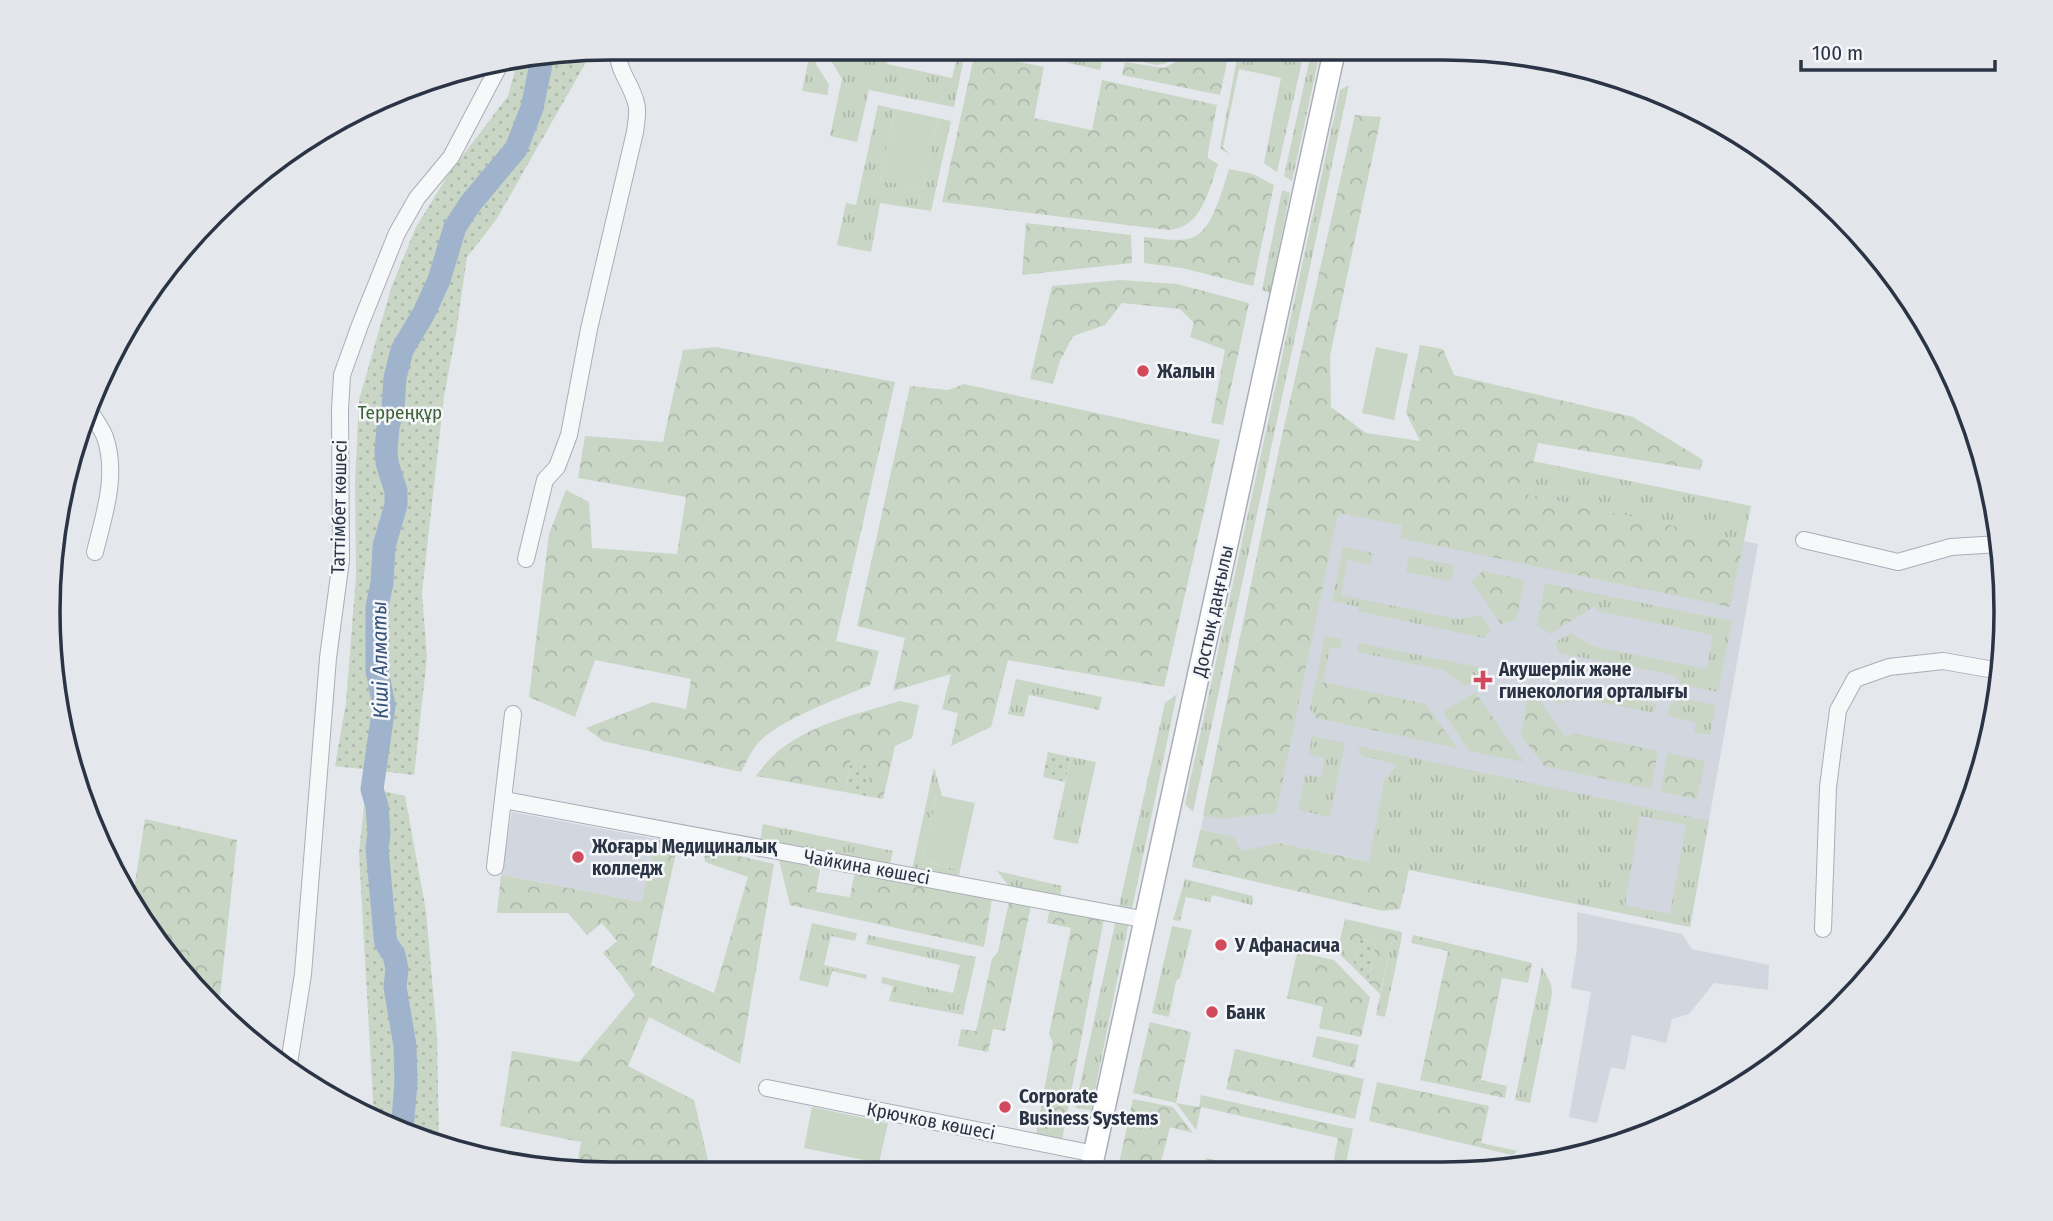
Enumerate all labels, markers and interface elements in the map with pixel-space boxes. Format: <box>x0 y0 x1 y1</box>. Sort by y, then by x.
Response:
scale bar <box>1801 28 1995 72</box>
text: 100 m <box>1812 40 1863 66</box>
place label: Жалын <box>1156 360 1215 383</box>
marker: Жалын <box>1135 363 1151 379</box>
park label: Терреңқұр <box>358 401 442 424</box>
street label: Таттімбет көшесі <box>326 440 352 574</box>
street label: Достық даңғылы <box>1188 543 1238 680</box>
water label: Кіші Алматы <box>366 601 394 719</box>
place label: Акушерлік және гинекология орталығы <box>1498 658 1688 703</box>
marker: Акушерлік және гинекология орталығы <box>1473 670 1493 690</box>
place label: Жоғары Медициналық колледж <box>591 835 777 880</box>
street label: Чайкина көшесі <box>802 845 932 889</box>
marker: Жоғары Медициналық колледж <box>570 849 586 865</box>
place label: У Афанасича <box>1234 934 1340 957</box>
marker: У Афанасича <box>1213 937 1229 953</box>
place label: Банк <box>1226 1001 1266 1024</box>
marker: Банк <box>1204 1004 1220 1020</box>
place label: Corporate Business Systems <box>1019 1085 1159 1130</box>
street label: Крючков көшесі <box>865 1097 997 1145</box>
marker: Corporate Business Systems <box>997 1099 1013 1115</box>

